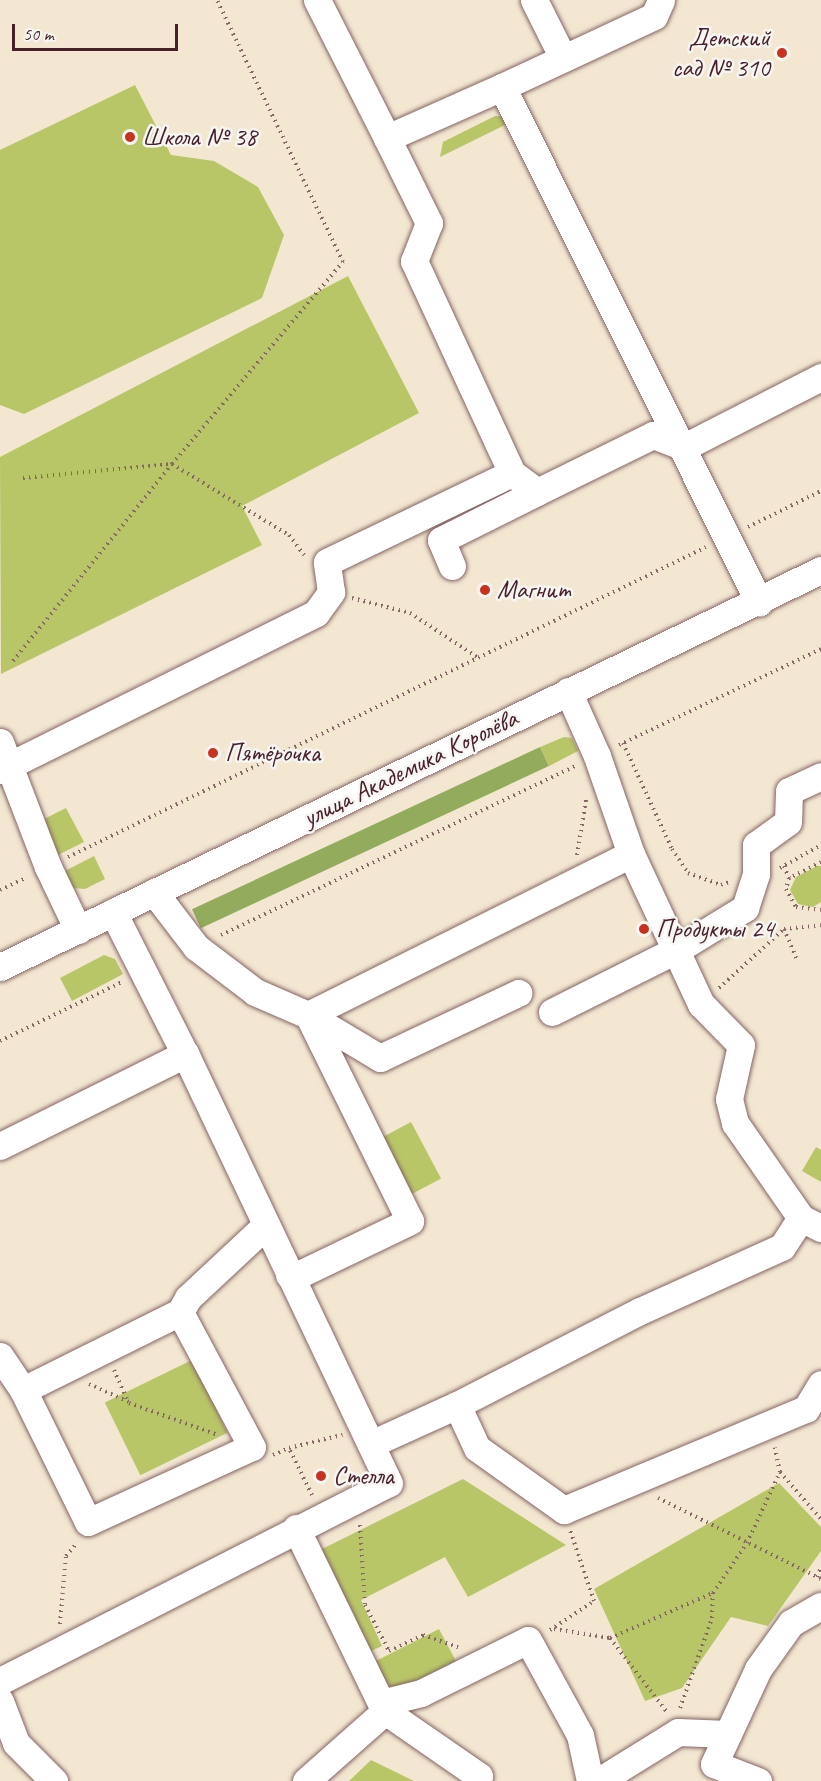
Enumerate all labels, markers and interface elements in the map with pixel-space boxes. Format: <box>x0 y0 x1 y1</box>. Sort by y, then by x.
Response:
scale bar <box>15 12 182 50</box>
place label: Детский сад № 310 <box>672 22 770 83</box>
text: 50 m <box>23 23 54 45</box>
marker: Детский сад № 310 <box>775 46 789 60</box>
place label: Школа № 38 <box>142 121 257 153</box>
marker: Школа № 38 <box>123 130 137 144</box>
place label: Магнит <box>497 574 571 606</box>
marker: Магнит <box>478 583 492 597</box>
street label: улица Академика Королёва <box>299 703 521 833</box>
place label: Пятёрочка <box>225 737 320 769</box>
marker: Пятёрочка <box>206 746 220 760</box>
place label: Продукты 24 <box>656 913 774 945</box>
marker: Продукты 24 <box>637 922 651 936</box>
place label: Стелла <box>333 1460 394 1492</box>
marker: Стелла <box>314 1469 328 1483</box>

